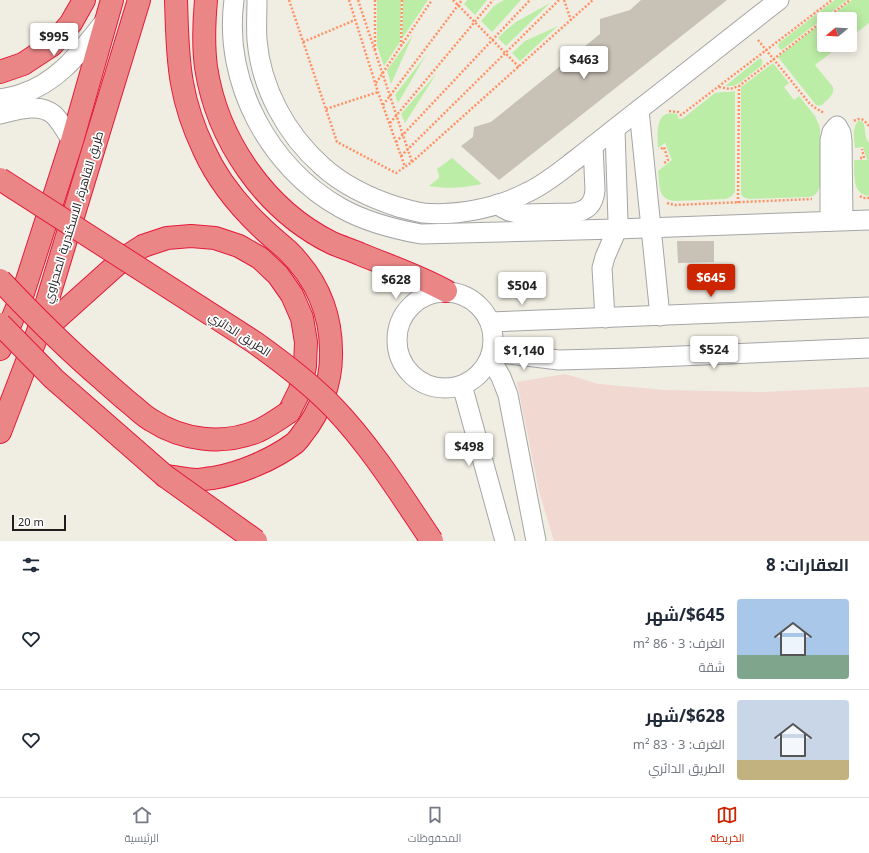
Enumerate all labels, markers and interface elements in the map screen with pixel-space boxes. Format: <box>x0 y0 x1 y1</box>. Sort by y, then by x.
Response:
north arrow <box>817 12 857 52</box>
map controls <box>817 12 857 52</box>
pin: $995 <box>30 23 78 57</box>
text: $995 <box>39 27 69 45</box>
pin: $463 <box>560 46 608 80</box>
text: $463 <box>569 50 599 68</box>
street label: طريق القاهرة, الاسكندرية الصحراوي <box>39 129 109 306</box>
pin: $645 <box>687 264 735 298</box>
pin: $628 <box>372 266 420 300</box>
text: $645 <box>696 268 726 286</box>
text: $628 <box>381 270 411 288</box>
pin: $504 <box>498 272 546 306</box>
text: $504 <box>507 276 537 294</box>
street label: الطريق الدائري <box>205 308 274 362</box>
pin: $524 <box>690 336 738 370</box>
pin: $1,140 <box>491 337 557 371</box>
text: $524 <box>699 340 729 358</box>
text: $1,140 <box>504 341 544 359</box>
pin: $498 <box>445 433 493 467</box>
text: $498 <box>454 437 484 455</box>
scale bar <box>12 513 66 532</box>
text: 20 m <box>18 514 44 529</box>
text: العقارات: 8 <box>766 553 849 576</box>
icon: filters <box>20 554 42 576</box>
text: $645/شهر <box>646 603 725 626</box>
icon: home <box>769 615 817 663</box>
icon: heart <box>20 628 42 650</box>
text: الغرف: 3 · 86 m² <box>633 634 725 652</box>
text: شقة <box>698 658 725 676</box>
text: $628/شهر <box>646 704 725 727</box>
icon: home <box>769 716 817 764</box>
icon: heart <box>20 729 42 751</box>
text: الغرف: 3 · 83 m² <box>633 735 725 753</box>
text: الطريق الدائري <box>648 759 725 777</box>
tab: الرئيسية <box>124 804 159 848</box>
tab: المحفوظات <box>408 804 461 848</box>
tab: الخريطة <box>710 804 745 848</box>

